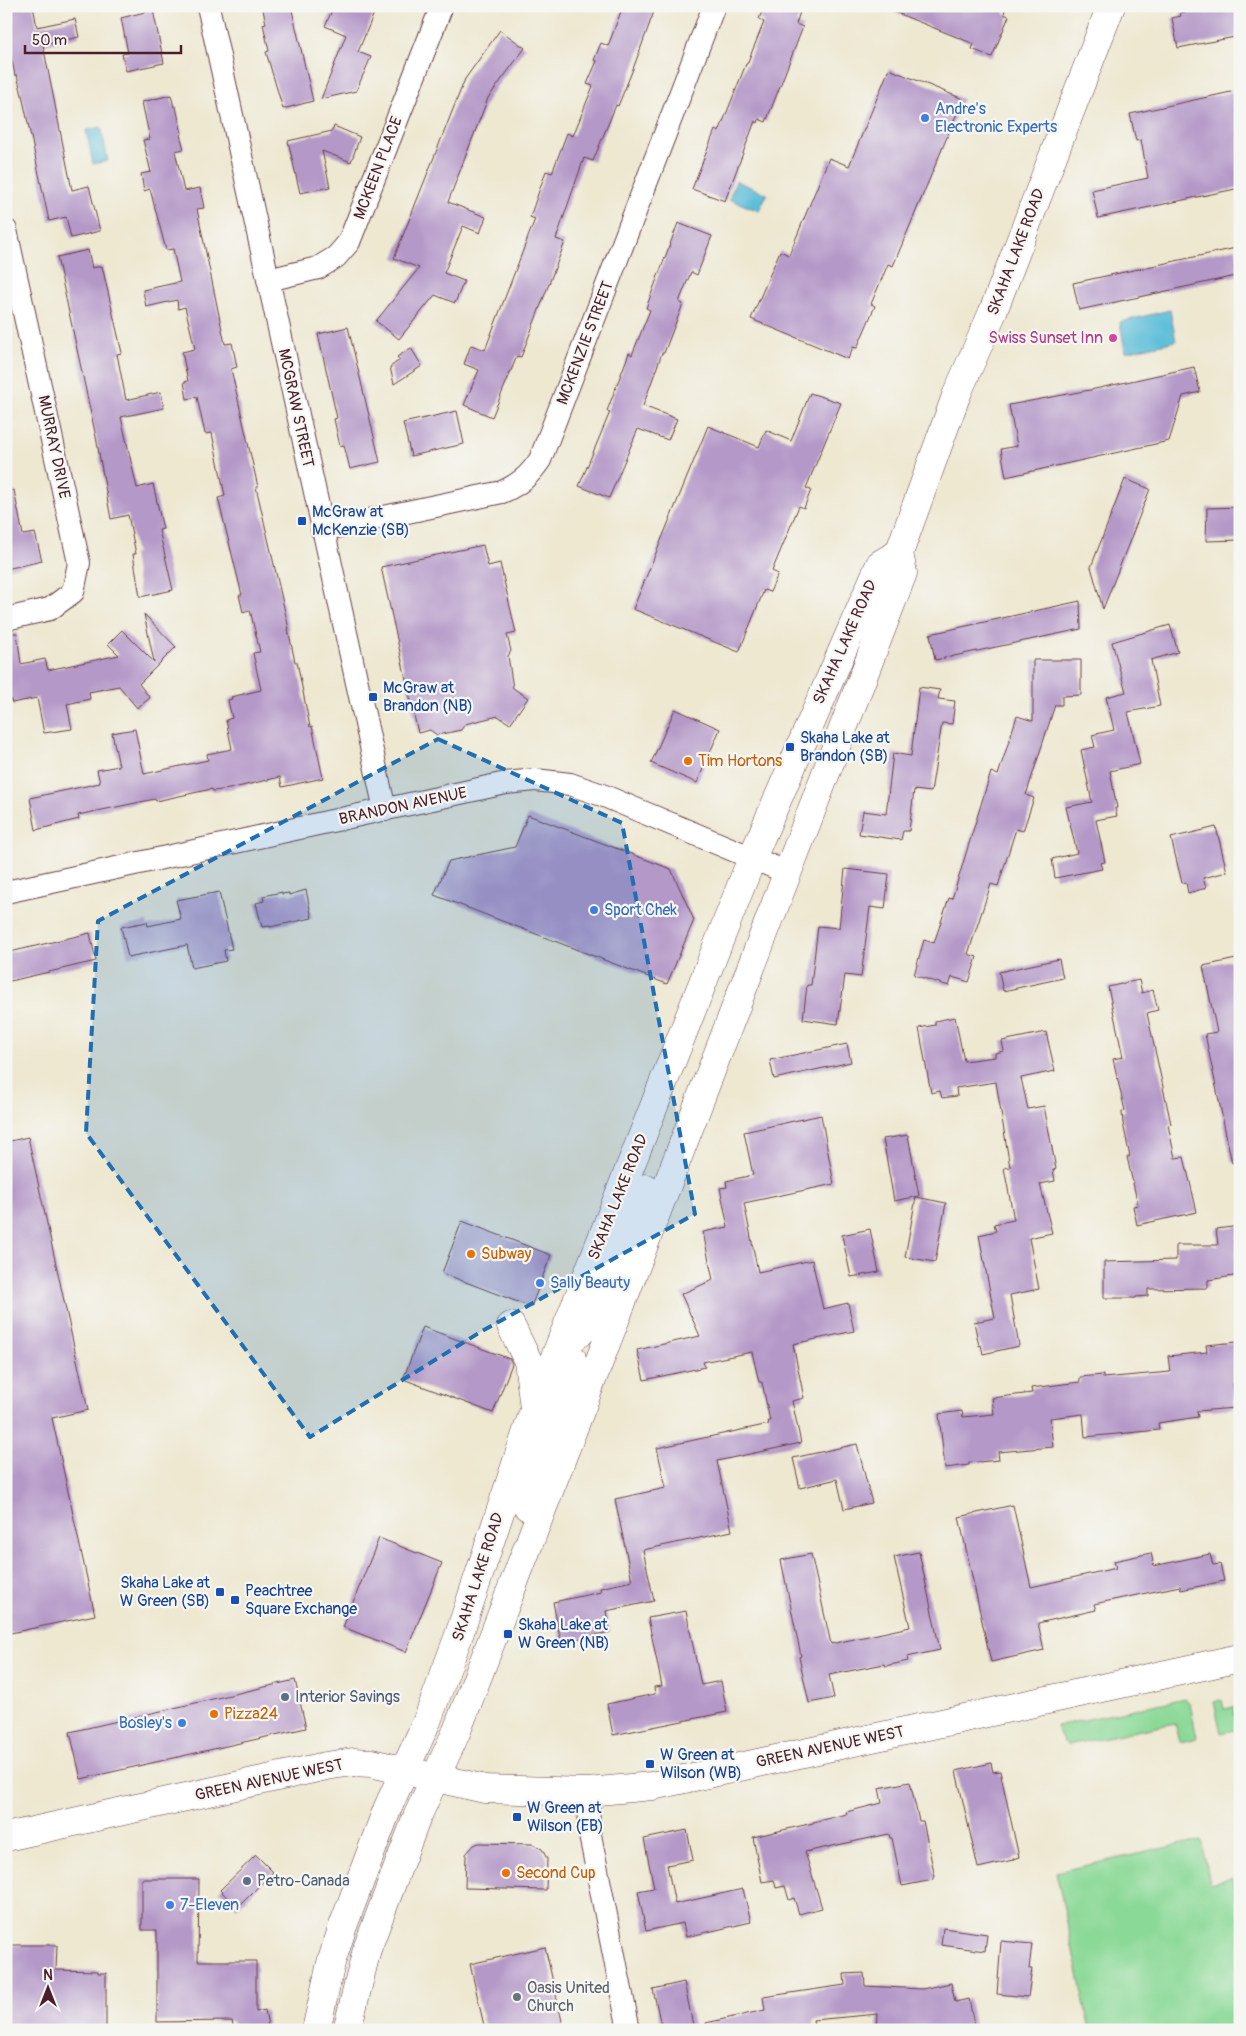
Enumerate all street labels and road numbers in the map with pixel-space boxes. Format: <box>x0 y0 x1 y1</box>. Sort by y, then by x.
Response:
street label: MCKEEN PLACE <box>349 114 407 222</box>
street label: SKAHA LAKE ROAD <box>983 186 1049 318</box>
street label: MCKENZIE STREET <box>552 278 618 408</box>
street label: MCGRAW STREET <box>274 347 318 469</box>
street label: MURRAY DRIVE <box>33 393 75 501</box>
street label: SKAHA LAKE ROAD <box>809 577 881 707</box>
street label: BRANDON AVENUE <box>337 783 469 829</box>
street label: SKAHA LAKE ROAD <box>584 1131 652 1263</box>
street label: SKAHA LAKE ROAD <box>448 1510 508 1644</box>
street label: GREEN AVENUE WEST <box>754 1721 906 1772</box>
street label: GREEN AVENUE WEST <box>193 1754 345 1805</box>

